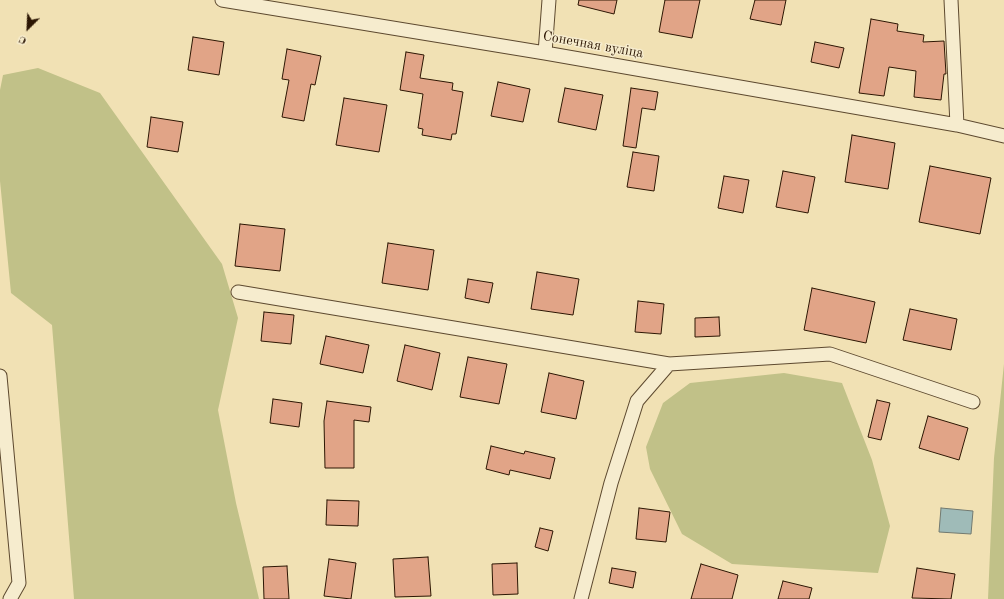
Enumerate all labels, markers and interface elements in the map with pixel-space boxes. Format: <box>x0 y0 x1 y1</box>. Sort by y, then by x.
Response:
north arrow <box>8 8 48 48</box>
street label: Сонечная вуліца <box>541 28 645 62</box>
text: С <box>17 33 28 46</box>

